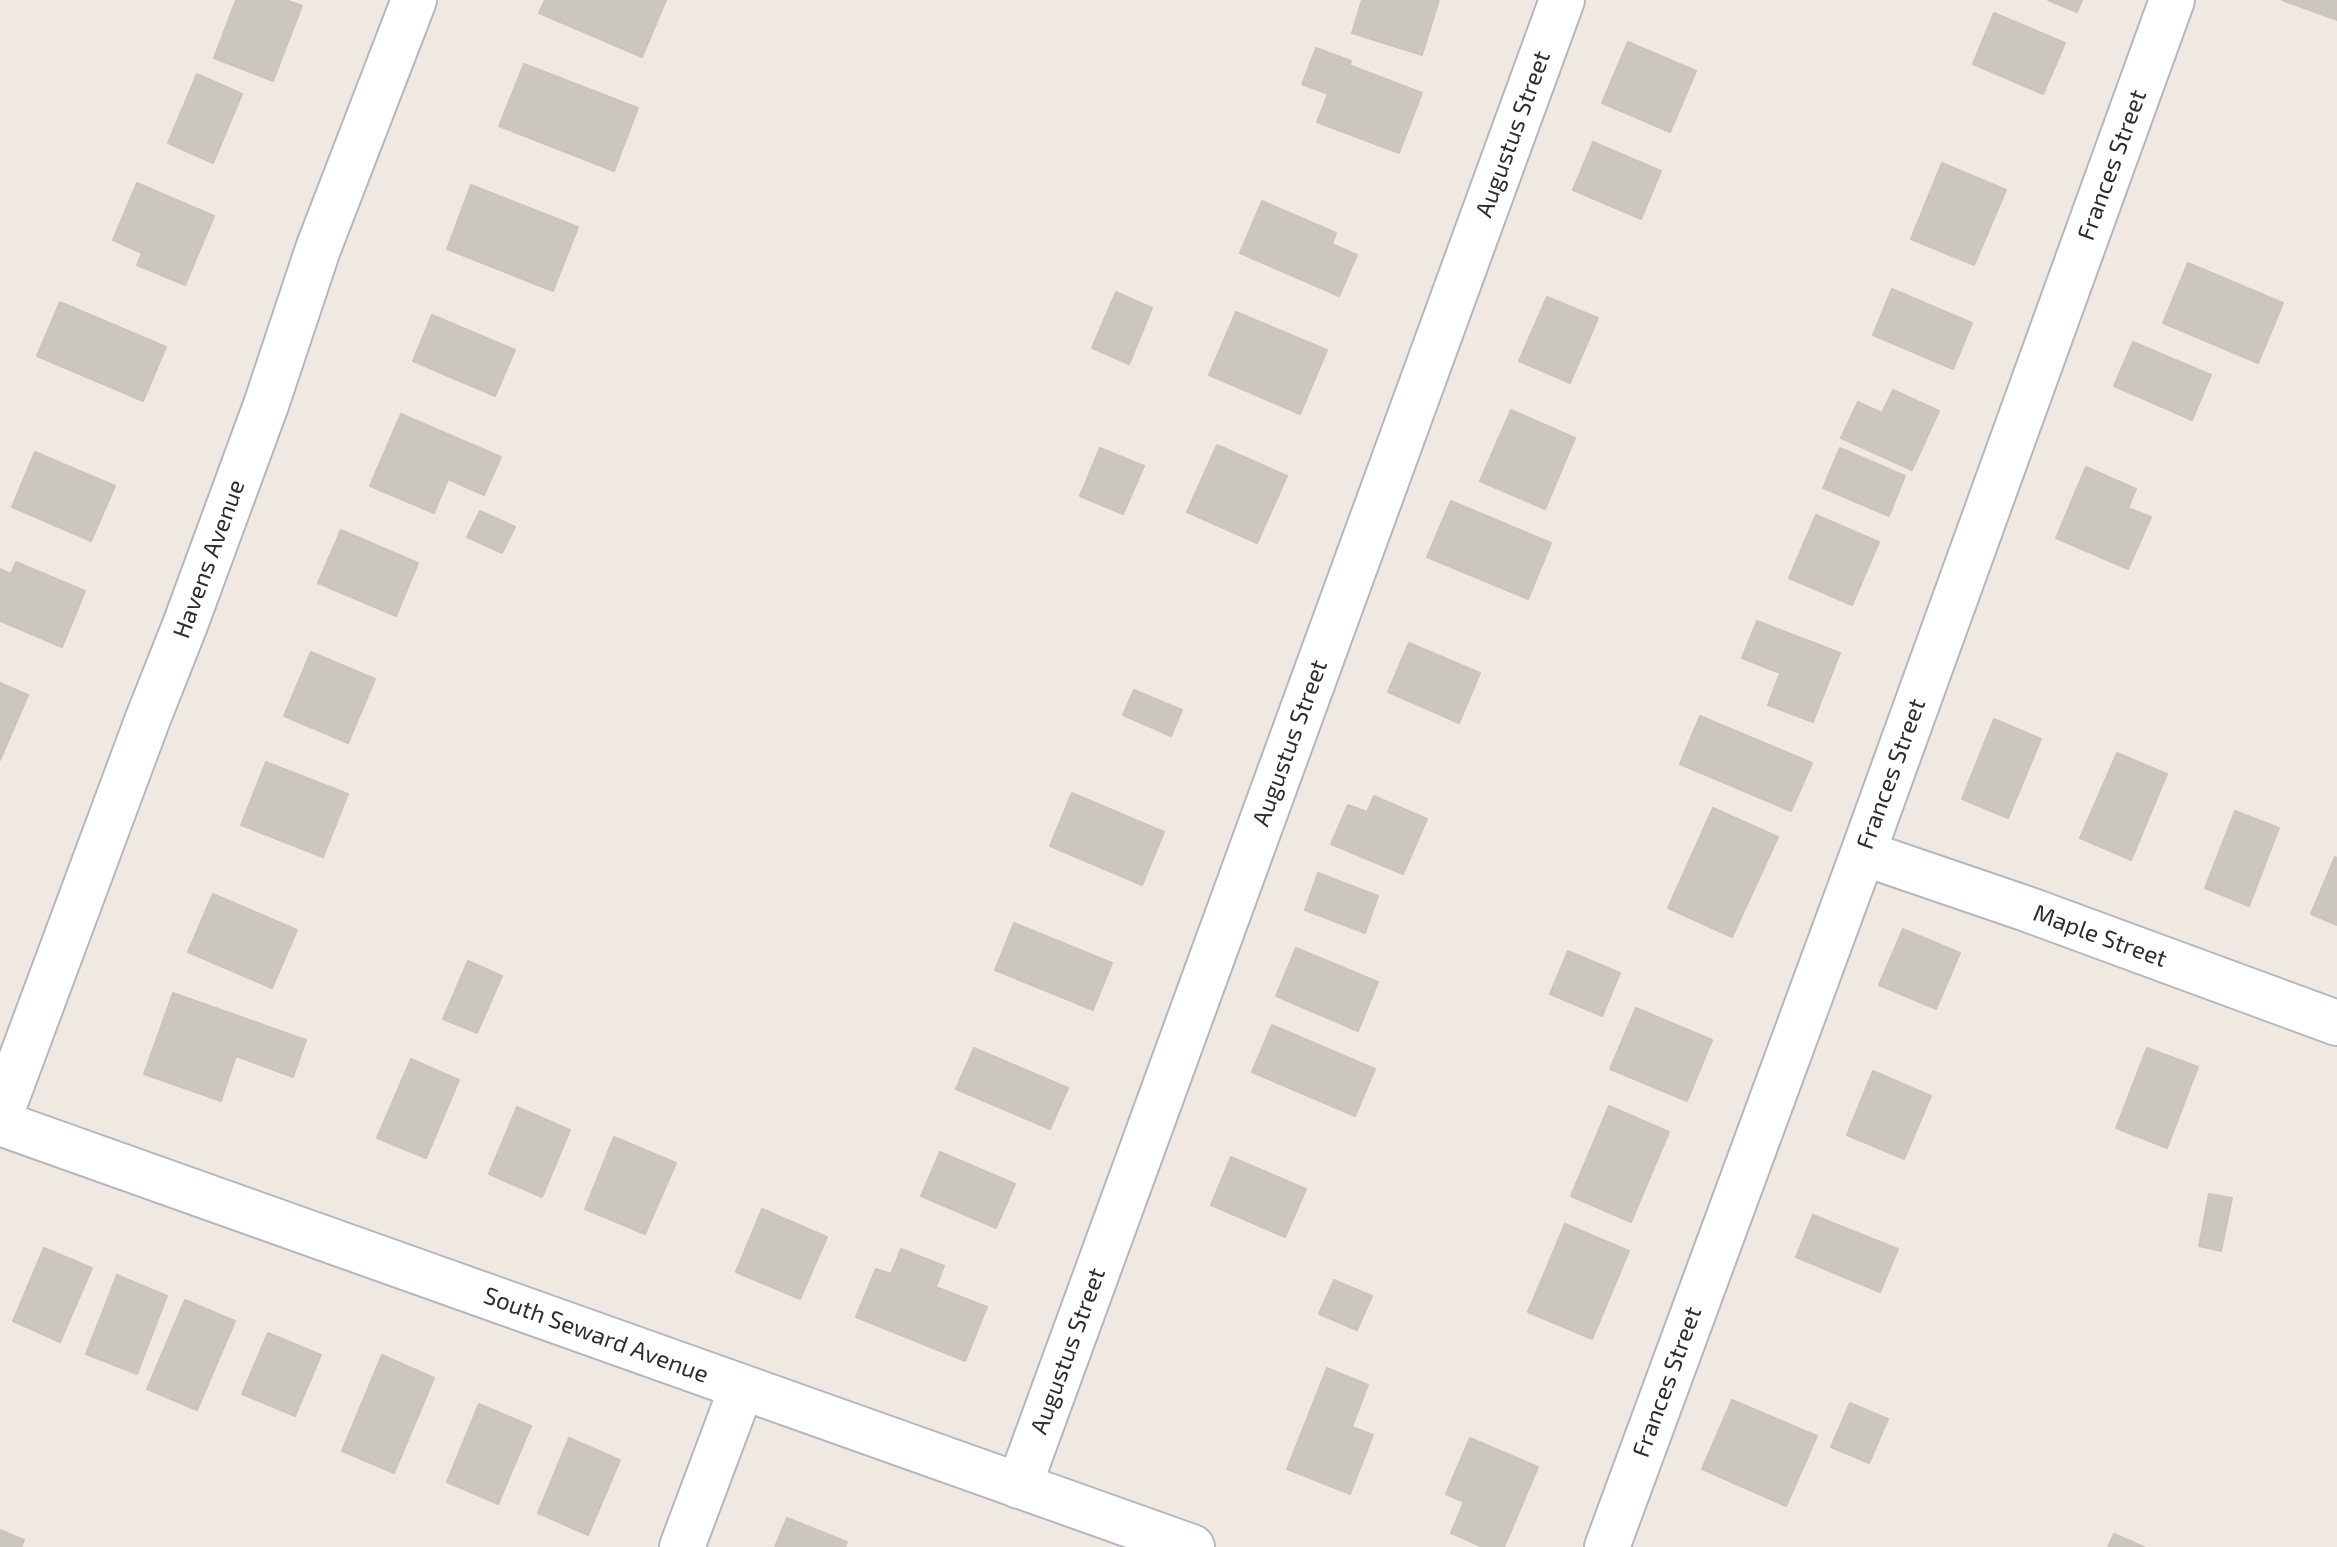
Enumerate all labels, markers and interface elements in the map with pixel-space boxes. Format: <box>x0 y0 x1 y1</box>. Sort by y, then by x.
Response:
street label: Augustus Street <box>1470 47 1556 221</box>
street label: Frances Street <box>2071 86 2153 244</box>
street label: Havens Avenue <box>167 476 251 642</box>
street label: Augustus Street <box>1247 656 1333 830</box>
street label: Frances Street <box>1850 695 1932 853</box>
street label: Maple Street <box>2029 898 2171 974</box>
street label: Augustus Street <box>1025 1264 1111 1438</box>
street label: South Seward Avenue <box>480 1281 712 1389</box>
street label: Frances Street <box>1626 1303 1708 1461</box>

